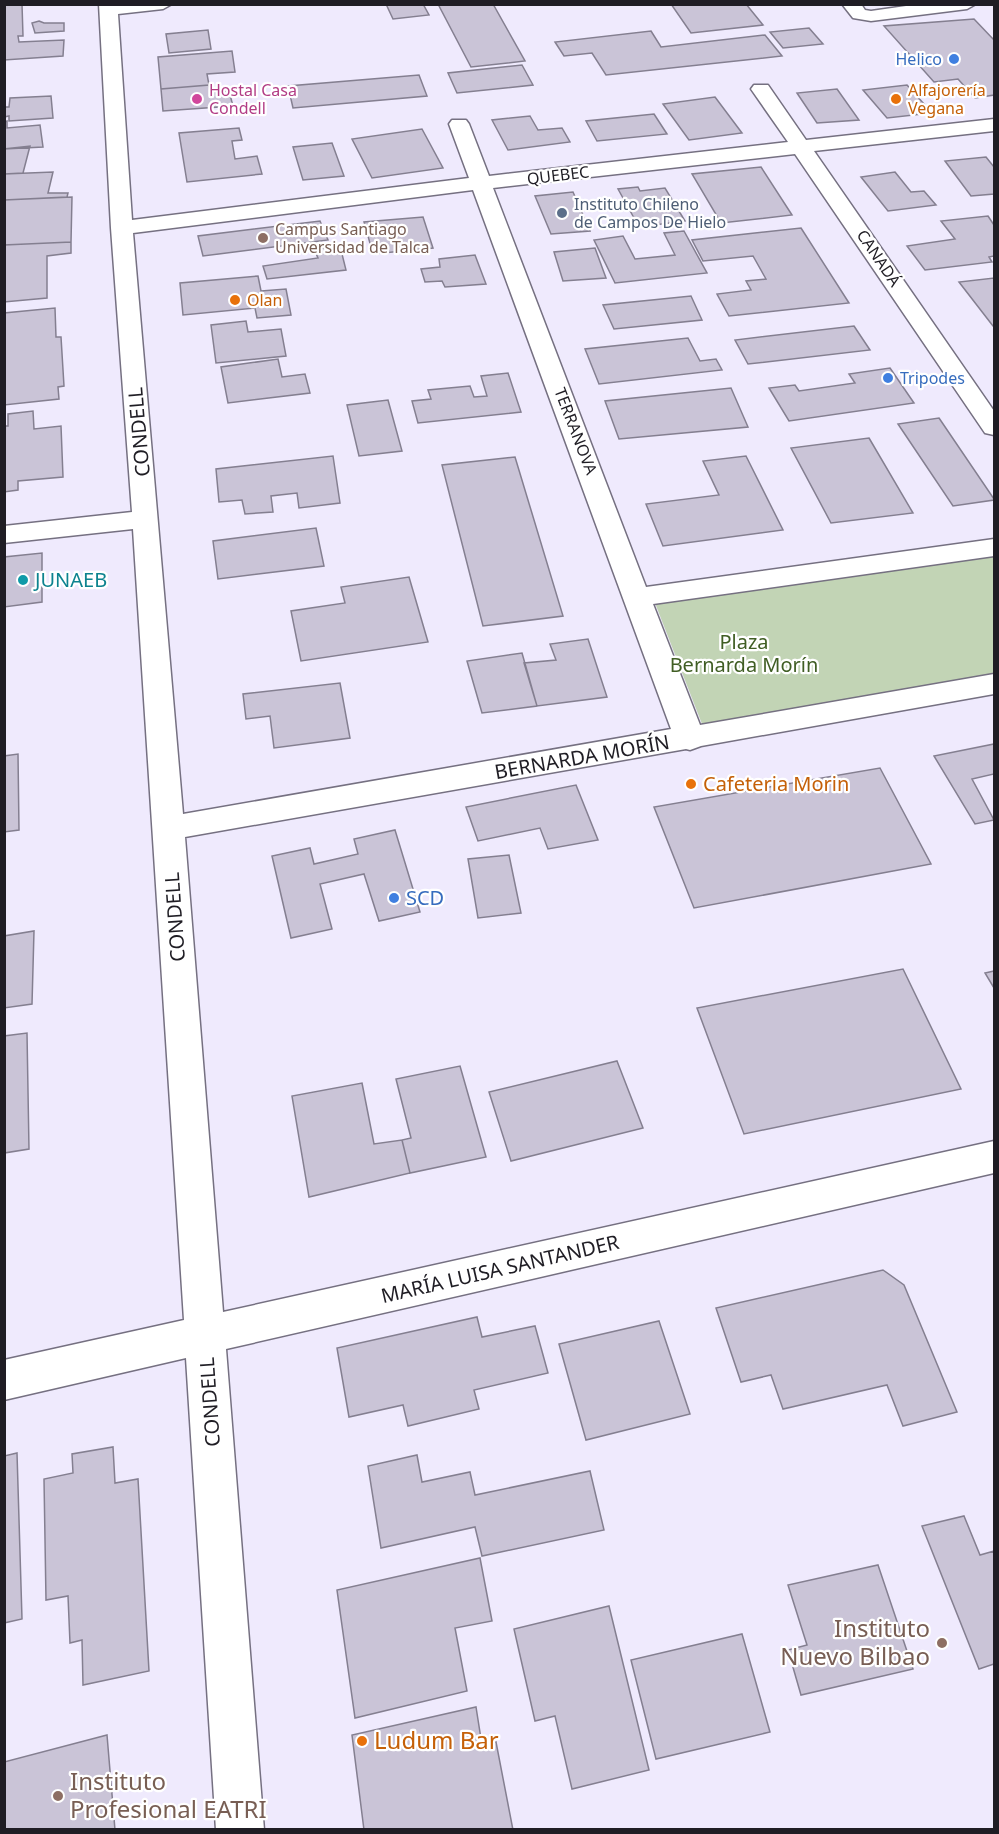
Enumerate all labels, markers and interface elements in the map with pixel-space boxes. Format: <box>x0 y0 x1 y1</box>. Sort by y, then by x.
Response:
place label: Helico <box>896 48 942 70</box>
marker: Helico <box>947 52 961 66</box>
place label: Hostal Casa Condell <box>209 79 297 119</box>
place label: Alfajorería Vegana <box>908 79 986 119</box>
marker: Hostal Casa Condell <box>190 92 204 106</box>
marker: Alfajorería Vegana <box>889 92 903 106</box>
street label: QUEBEC <box>526 160 590 190</box>
place label: Instituto Chileno de Campos De Hielo <box>574 193 726 233</box>
marker: Instituto Chileno de Campos De Hielo <box>555 206 569 220</box>
place label: Campus Santiago Universidad de Talca <box>275 218 429 258</box>
street label: CANADÁ <box>852 225 907 291</box>
marker: Campus Santiago Universidad de Talca <box>256 231 270 245</box>
place label: Olan <box>247 289 283 311</box>
marker: Olan <box>228 293 242 307</box>
place label: Tripodes <box>900 367 965 389</box>
marker: Tripodes <box>881 371 895 385</box>
street label: TERRANOVA <box>549 384 603 478</box>
street label: CONDELL <box>121 386 156 478</box>
place label: JUNAEB <box>33 566 107 593</box>
marker: JUNAEB <box>16 573 30 587</box>
park label: Plaza Bernarda Morín <box>670 628 818 678</box>
street label: BERNARDA MORÍN <box>492 728 672 785</box>
place label: Cafeteria Morin <box>703 770 849 797</box>
marker: Cafeteria Morin <box>684 777 698 791</box>
street label: CONDELL <box>158 871 191 963</box>
place label: SCD <box>406 884 444 911</box>
marker: SCD <box>387 891 401 905</box>
street label: MARÍA LUISA SANTANDER <box>378 1228 622 1309</box>
street label: CONDELL <box>193 1356 226 1448</box>
place label: Instituto Nuevo Bilbao <box>780 1611 930 1672</box>
marker: Instituto Nuevo Bilbao <box>935 1636 949 1650</box>
place label: Ludum Bar <box>374 1723 499 1756</box>
marker: Ludum Bar <box>355 1734 369 1748</box>
place label: Instituto Profesional EATRI <box>70 1764 267 1825</box>
marker: Instituto Profesional EATRI <box>51 1789 65 1803</box>

